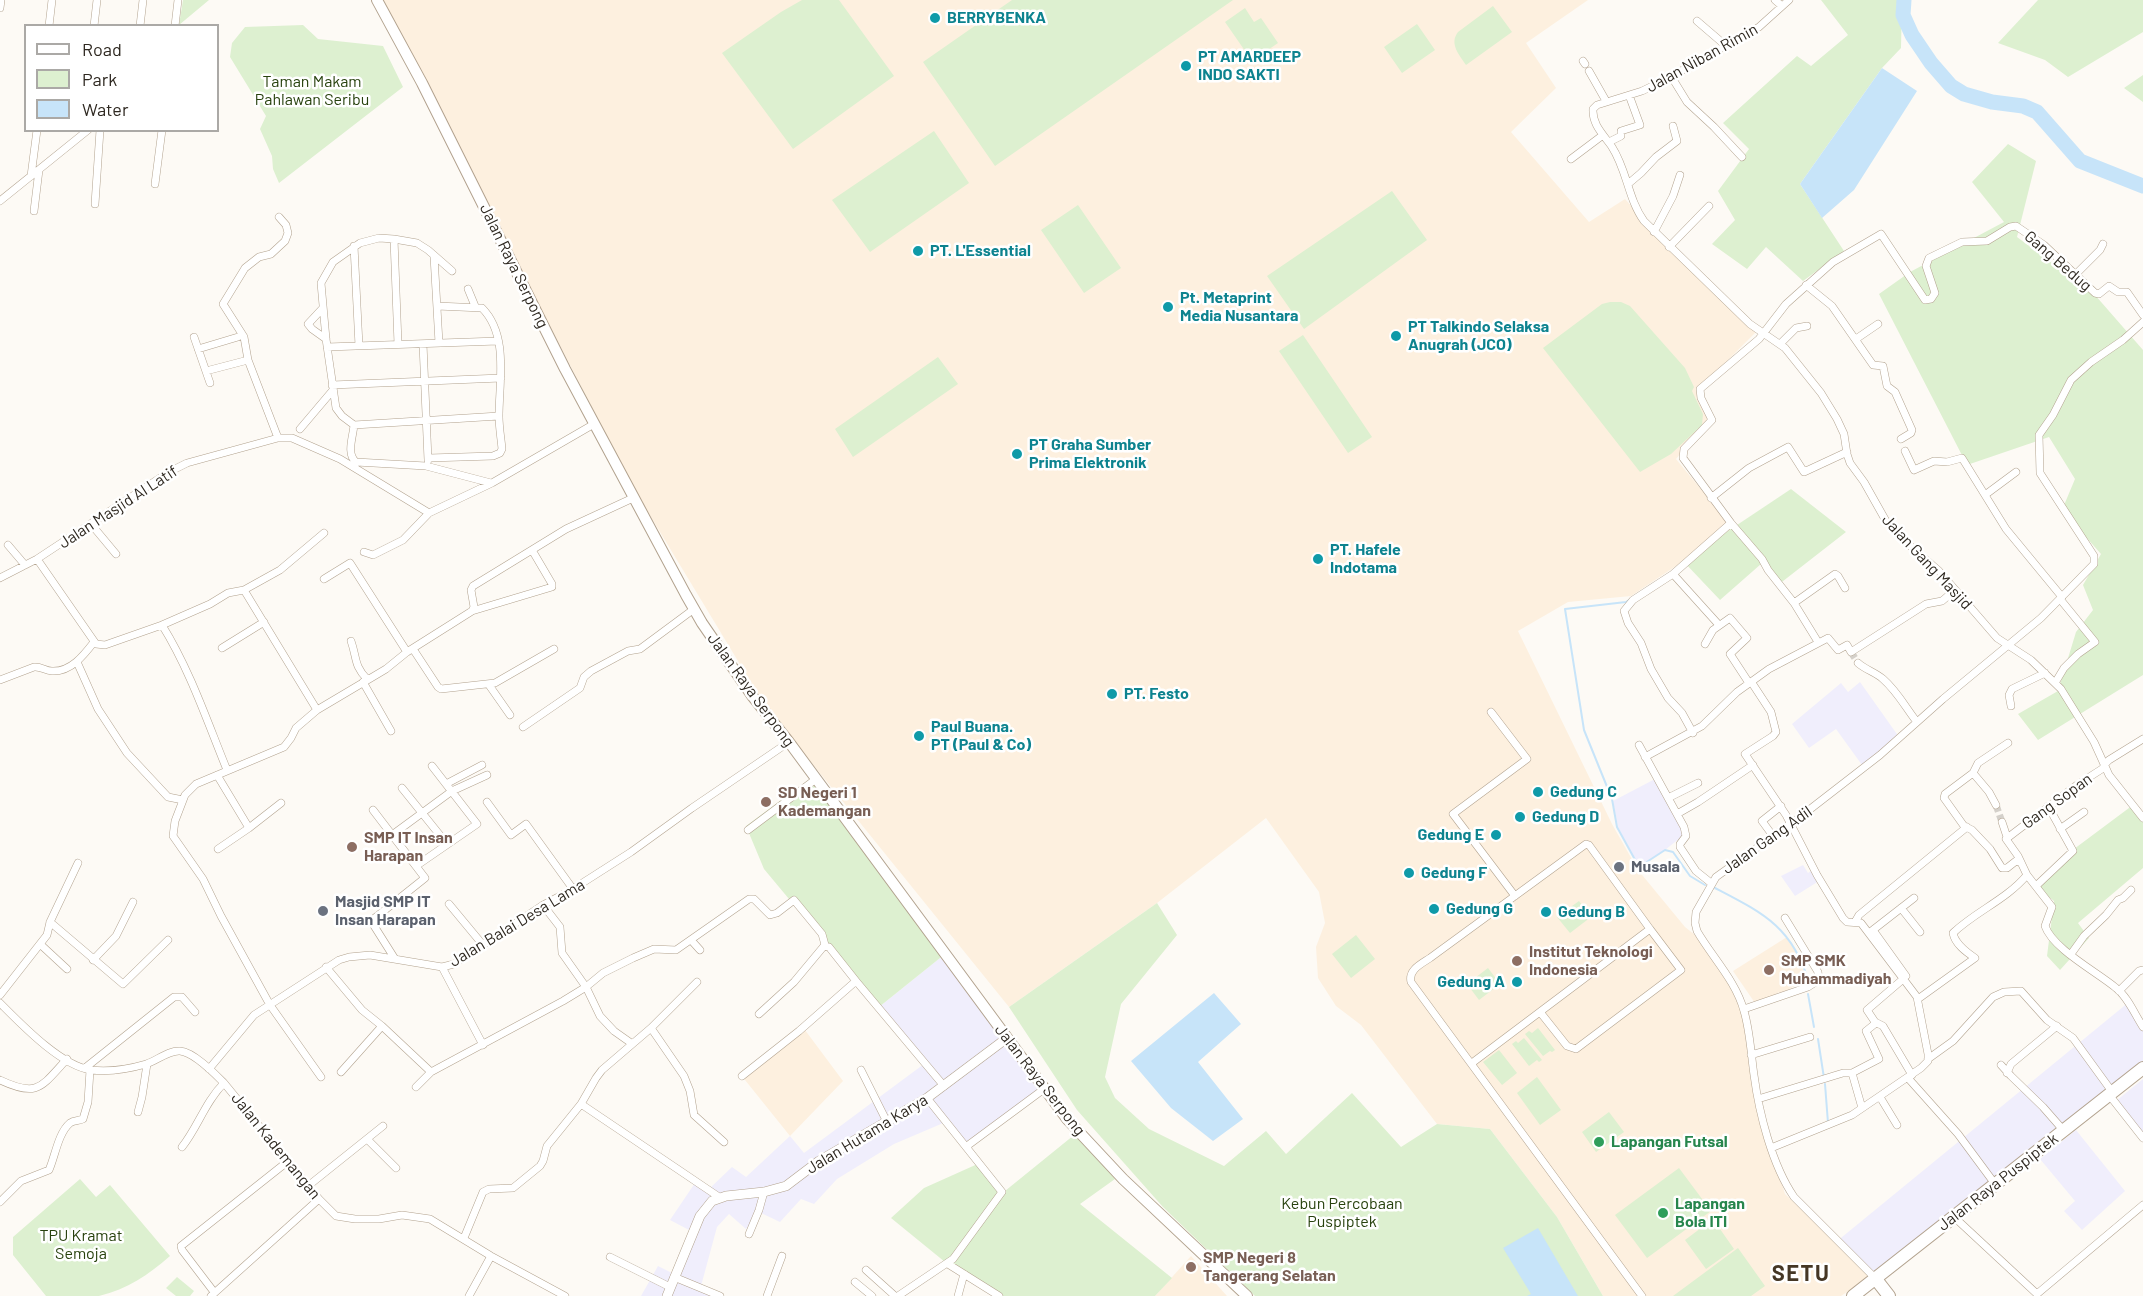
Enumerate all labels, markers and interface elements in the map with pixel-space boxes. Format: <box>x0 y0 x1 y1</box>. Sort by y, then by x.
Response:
place label: BERRYBENKA <box>947 8 1046 28</box>
marker: BERRYBENKA <box>928 11 942 25</box>
street label: Jalan Niban Rimin <box>1643 19 1761 97</box>
legend <box>24 24 219 132</box>
text: Road <box>82 38 122 60</box>
place label: PT AMARDEEP INDO SAKTI <box>1198 47 1301 85</box>
marker: PT AMARDEEP INDO SAKTI <box>1179 59 1193 73</box>
text: Park <box>82 68 117 90</box>
park label: Taman Makam Pahlawan Seribu <box>255 72 369 110</box>
text: Water <box>82 98 129 120</box>
street label: Jalan Raya Serpong <box>476 201 552 331</box>
street label: Gang Bedug <box>2020 227 2096 295</box>
place label: PT. L'Essential <box>930 241 1031 261</box>
marker: PT. L'Essential <box>911 244 925 258</box>
place label: Pt. Metaprint Media Nusantara <box>1180 288 1299 326</box>
marker: Pt. Metaprint Media Nusantara <box>1161 300 1175 314</box>
place label: PT Talkindo Selaksa Anugrah (JCO) <box>1408 317 1549 355</box>
marker: PT Talkindo Selaksa Anugrah (JCO) <box>1389 329 1403 343</box>
place label: PT Graha Sumber Prima Elektronik <box>1029 435 1151 473</box>
marker: PT Graha Sumber Prima Elektronik <box>1010 447 1024 461</box>
street label: Jalan Masjid Al Latif <box>55 461 181 553</box>
street label: Jalan Gang Masjid <box>1878 510 1976 614</box>
place label: PT. Hafele Indotama <box>1330 540 1401 578</box>
marker: PT. Hafele Indotama <box>1311 552 1325 566</box>
street label: Jalan Raya Serpong <box>703 629 799 751</box>
place label: PT. Festo <box>1124 684 1189 704</box>
marker: PT. Festo <box>1105 687 1119 701</box>
place label: Paul Buana. PT (Paul & Co) <box>931 717 1031 755</box>
marker: Paul Buana. PT (Paul & Co) <box>912 729 926 743</box>
street label: Gang Sopan <box>2018 769 2096 833</box>
place label: Gedung C <box>1550 782 1617 802</box>
place label: SD Negeri 1 Kademangan <box>778 783 871 821</box>
marker: Gedung C <box>1531 785 1545 799</box>
marker: SD Negeri 1 Kademangan <box>759 795 773 809</box>
street label: Jalan Gang Adil <box>1718 802 1816 878</box>
place label: Gedung D <box>1532 807 1599 827</box>
marker: Gedung D <box>1513 810 1527 824</box>
place label: Gedung E <box>1418 825 1484 845</box>
place label: SMP IT Insan Harapan <box>364 828 453 866</box>
marker: Gedung E <box>1489 828 1503 842</box>
marker: SMP IT Insan Harapan <box>345 840 359 854</box>
place label: Musala <box>1631 857 1680 877</box>
marker: Musala <box>1612 860 1626 874</box>
place label: Gedung F <box>1421 863 1487 883</box>
marker: Gedung F <box>1402 866 1416 880</box>
street label: Jalan Balai Desa Lama <box>446 875 588 971</box>
place label: Masjid SMP IT Insan Harapan <box>335 892 436 930</box>
place label: Gedung G <box>1446 899 1513 919</box>
marker: Gedung G <box>1427 902 1441 916</box>
place label: Gedung B <box>1558 902 1625 922</box>
marker: Masjid SMP IT Insan Harapan <box>316 904 330 918</box>
marker: Gedung B <box>1539 905 1553 919</box>
place label: Institut Teknologi Indonesia <box>1529 942 1653 980</box>
place label: SMP SMK Muhammadiyah <box>1781 951 1891 989</box>
marker: Institut Teknologi Indonesia <box>1510 954 1524 968</box>
marker: SMP SMK Muhammadiyah <box>1762 963 1776 977</box>
place label: Gedung A <box>1437 972 1505 992</box>
marker: Gedung A <box>1510 975 1524 989</box>
street label: Jalan Raya Serpong <box>991 1021 1089 1139</box>
street label: Jalan Kademangan <box>227 1089 325 1203</box>
street label: Jalan Hutama Karya <box>803 1090 931 1178</box>
street label: Jalan Raya Puspiptek <box>1934 1129 2062 1235</box>
place label: Lapangan Futsal <box>1611 1132 1728 1152</box>
marker: Lapangan Futsal <box>1592 1135 1606 1149</box>
park label: Kebun Percobaan Puspiptek <box>1281 1194 1403 1232</box>
place label: Lapangan Bola ITI <box>1675 1194 1745 1232</box>
marker: Lapangan Bola ITI <box>1656 1206 1670 1220</box>
park label: TPU Kramat Semoja <box>39 1226 123 1264</box>
place label: SMP Negeri 8 Tangerang Selatan <box>1203 1248 1336 1286</box>
marker: SMP Negeri 8 Tangerang Selatan <box>1184 1260 1198 1274</box>
district label: SETU <box>1772 1261 1830 1287</box>

